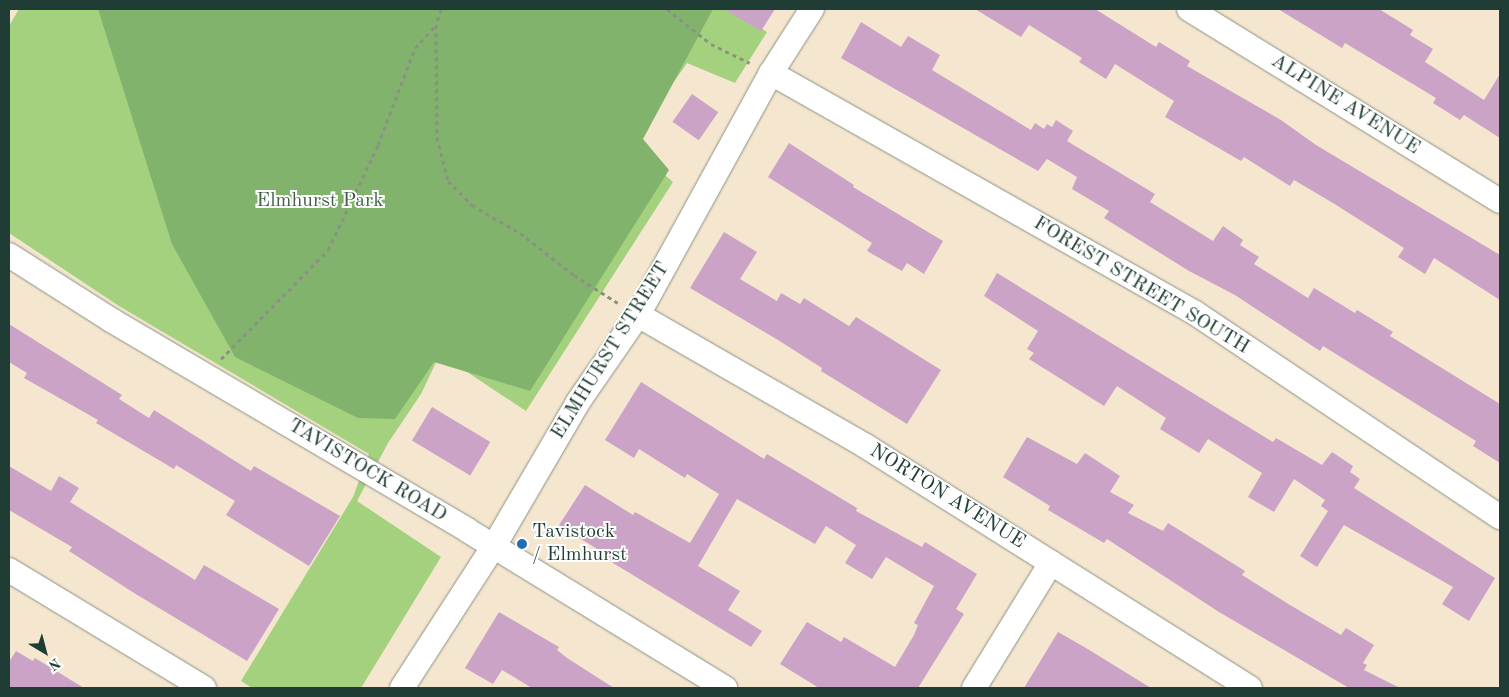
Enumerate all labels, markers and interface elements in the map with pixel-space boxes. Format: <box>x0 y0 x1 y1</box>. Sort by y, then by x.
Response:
street label: ALPINE AVENUE <box>1266 50 1424 160</box>
park label: Elmhurst Park <box>256 189 384 213</box>
street label: FOREST STREET SOUTH <box>1029 212 1253 360</box>
street label: ELMHURST STREET <box>547 258 675 444</box>
street label: TAVISTOCK ROAD <box>283 414 451 528</box>
street label: NORTON AVENUE <box>865 439 1029 555</box>
place label: Tavistock / Elmhurst <box>532 520 627 567</box>
marker: Tavistock / Elmhurst <box>516 538 528 550</box>
north arrow <box>20 627 70 677</box>
text: N <box>46 655 63 673</box>

